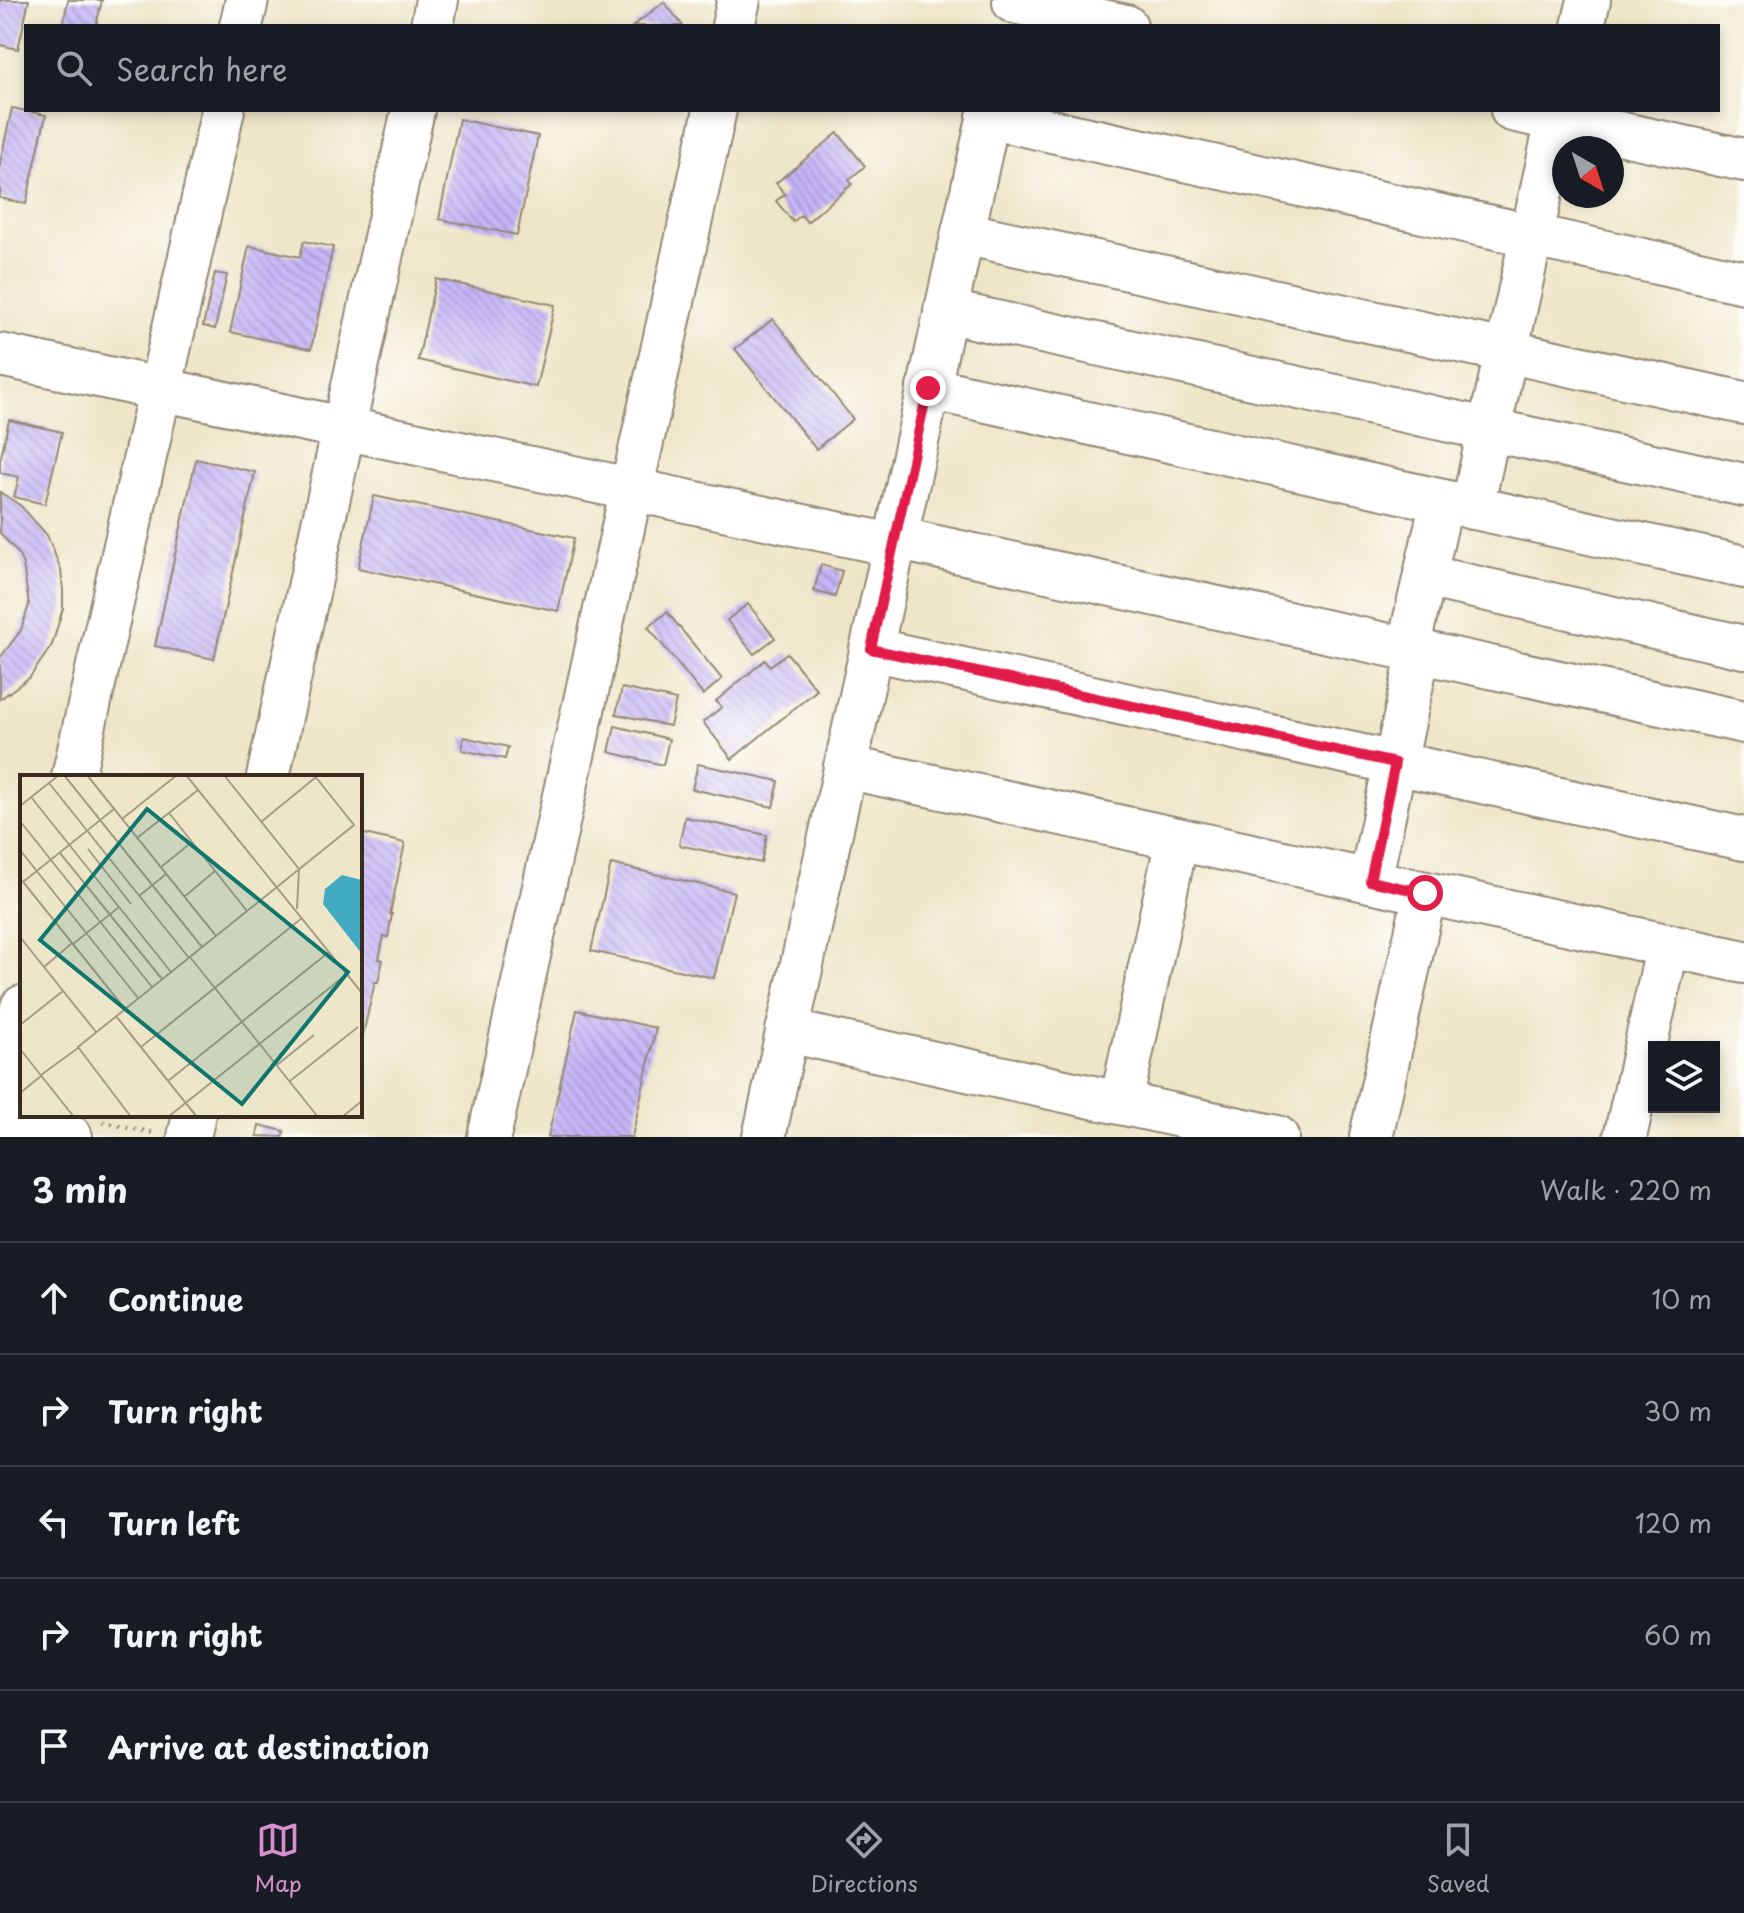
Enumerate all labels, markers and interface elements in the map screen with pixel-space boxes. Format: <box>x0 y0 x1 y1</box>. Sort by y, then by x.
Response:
search box <box>24 24 1720 112</box>
icon: search <box>52 46 96 90</box>
text: Search here <box>116 46 288 91</box>
north arrow <box>1552 136 1624 208</box>
route end <box>910 370 946 406</box>
inset map <box>20 775 362 1117</box>
route start <box>1407 875 1443 911</box>
map controls <box>1648 1041 1720 1113</box>
button: layers <box>1648 1041 1720 1113</box>
text: 3 min <box>32 1163 128 1215</box>
text: Walk · 220 m <box>1540 1170 1712 1209</box>
icon: ahead <box>32 1276 76 1320</box>
text: Continue <box>108 1276 243 1321</box>
text: 10 m <box>1651 1279 1712 1318</box>
icon: right <box>32 1388 76 1432</box>
text: Turn right <box>108 1388 263 1433</box>
text: 30 m <box>1644 1391 1712 1430</box>
icon: left <box>32 1500 76 1544</box>
text: Turn left <box>108 1500 240 1545</box>
text: 120 m <box>1635 1503 1712 1542</box>
icon: right <box>32 1612 76 1656</box>
text: Turn right <box>108 1612 263 1657</box>
text: 60 m <box>1644 1615 1712 1654</box>
icon: arrive <box>32 1724 76 1768</box>
text: Arrive at destination <box>108 1724 430 1769</box>
tab: Map <box>255 1818 302 1899</box>
tab: Directions <box>811 1818 918 1899</box>
tab: Saved <box>1427 1818 1489 1899</box>

